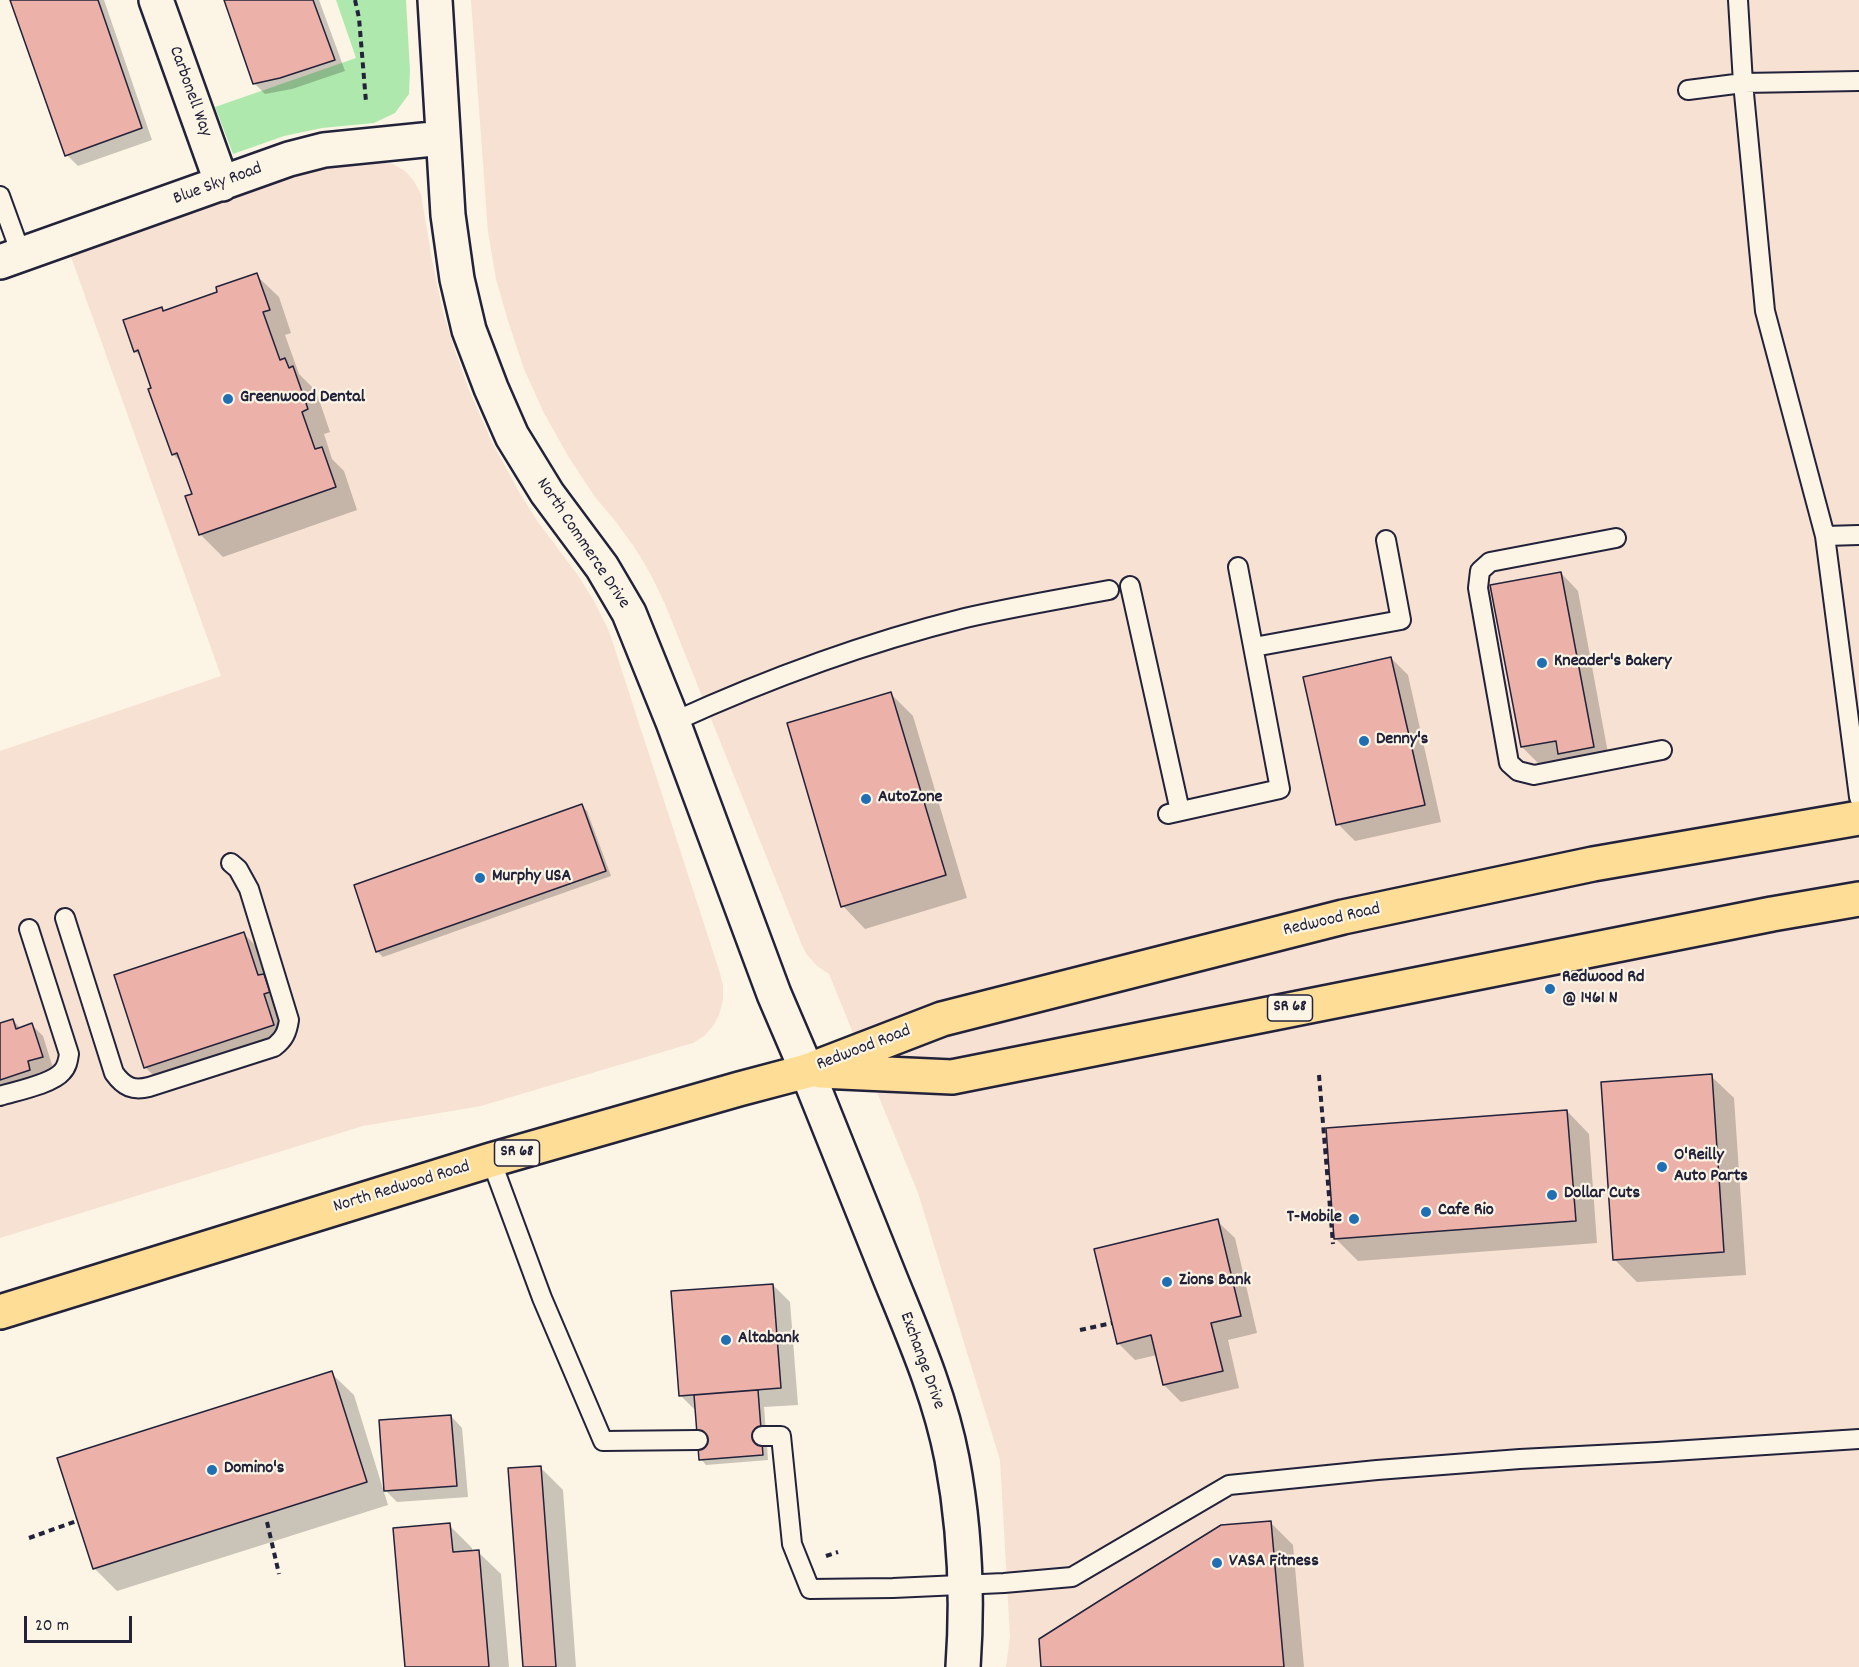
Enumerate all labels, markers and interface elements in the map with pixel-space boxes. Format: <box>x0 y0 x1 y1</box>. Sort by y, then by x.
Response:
street label: Carbonell Way <box>163 44 215 140</box>
street label: Blue Sky Road <box>171 159 265 211</box>
place label: Greenwood Dental <box>240 388 365 410</box>
marker: Greenwood Dental <box>221 392 235 406</box>
street label: North Commerce Drive <box>530 475 634 613</box>
place label: Kneader's Bakery <box>1554 652 1672 674</box>
marker: Kneader's Bakery <box>1535 656 1549 670</box>
place label: Denny's <box>1376 730 1428 752</box>
marker: Denny's <box>1357 734 1371 748</box>
place label: AutoZone <box>878 788 942 810</box>
marker: AutoZone <box>859 792 873 806</box>
place label: Murphy USA <box>492 867 571 889</box>
marker: Murphy USA <box>473 871 487 885</box>
street label: Redwood Road <box>1281 899 1383 943</box>
place label: Redwood Rd @ 1461 N <box>1562 968 1645 1010</box>
marker: Redwood Rd @ 1461 N <box>1543 982 1557 996</box>
road number: SR 68 <box>1268 995 1312 1021</box>
street label: Redwood Road <box>814 1021 914 1077</box>
road number: SR 68 <box>494 1140 540 1166</box>
place label: O'Reilly Auto Parts <box>1674 1146 1748 1188</box>
street label: North Redwood Road <box>331 1157 473 1219</box>
marker: O'Reilly Auto Parts <box>1655 1160 1669 1174</box>
place label: Dollar Cuts <box>1564 1184 1640 1206</box>
marker: Dollar Cuts <box>1545 1188 1559 1202</box>
place label: Cafe Rio <box>1438 1201 1494 1223</box>
marker: Cafe Rio <box>1419 1205 1433 1219</box>
place label: T-Mobile <box>1287 1208 1342 1230</box>
marker: T-Mobile <box>1347 1212 1361 1226</box>
place label: Zions Bank <box>1179 1271 1251 1293</box>
marker: Zions Bank <box>1160 1275 1174 1289</box>
street label: Exchange Drive <box>893 1310 949 1412</box>
place label: Altabank <box>738 1329 799 1351</box>
marker: Altabank <box>719 1333 733 1347</box>
place label: Domino's <box>224 1459 284 1481</box>
marker: Domino's <box>205 1463 219 1477</box>
place label: VASA Fitness <box>1229 1552 1319 1574</box>
marker: VASA Fitness <box>1210 1556 1224 1570</box>
scale bar <box>27 1604 135 1642</box>
text: 20 m <box>35 1614 69 1639</box>

